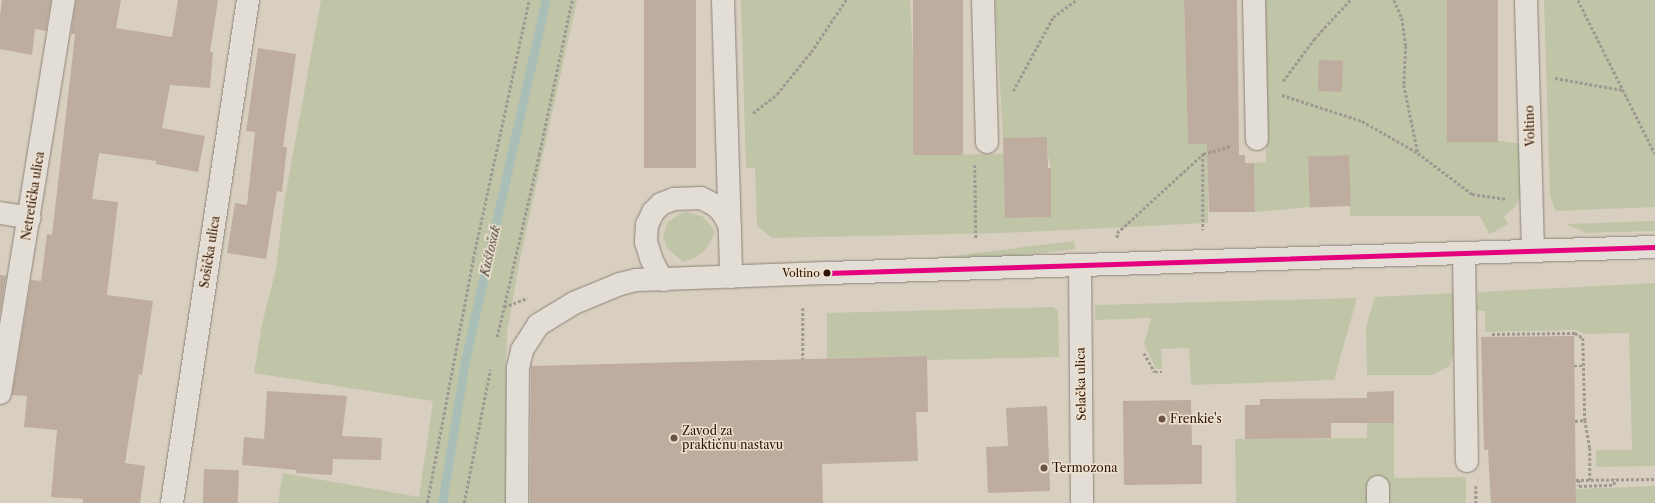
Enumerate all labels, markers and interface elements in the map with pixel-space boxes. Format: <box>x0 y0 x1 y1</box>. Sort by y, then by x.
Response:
street label: Voltino <box>1522 105 1538 147</box>
street label: Netretička ulica <box>19 150 47 242</box>
street label: Sošička ulica <box>197 215 223 289</box>
water label: Kustošak <box>477 224 503 278</box>
place label: Voltino <box>782 266 820 280</box>
marker: Voltino <box>822 268 832 278</box>
street label: Selačka ulica <box>1073 347 1089 421</box>
place label: Frenkie's <box>1170 412 1222 426</box>
marker: Frenkie's <box>1157 414 1167 424</box>
place label: Zavod za praktičnu nastavu <box>682 424 783 452</box>
marker: Zavod za praktičnu nastavu <box>669 433 679 443</box>
place label: Termozona <box>1052 461 1118 475</box>
marker: Termozona <box>1039 463 1049 473</box>

